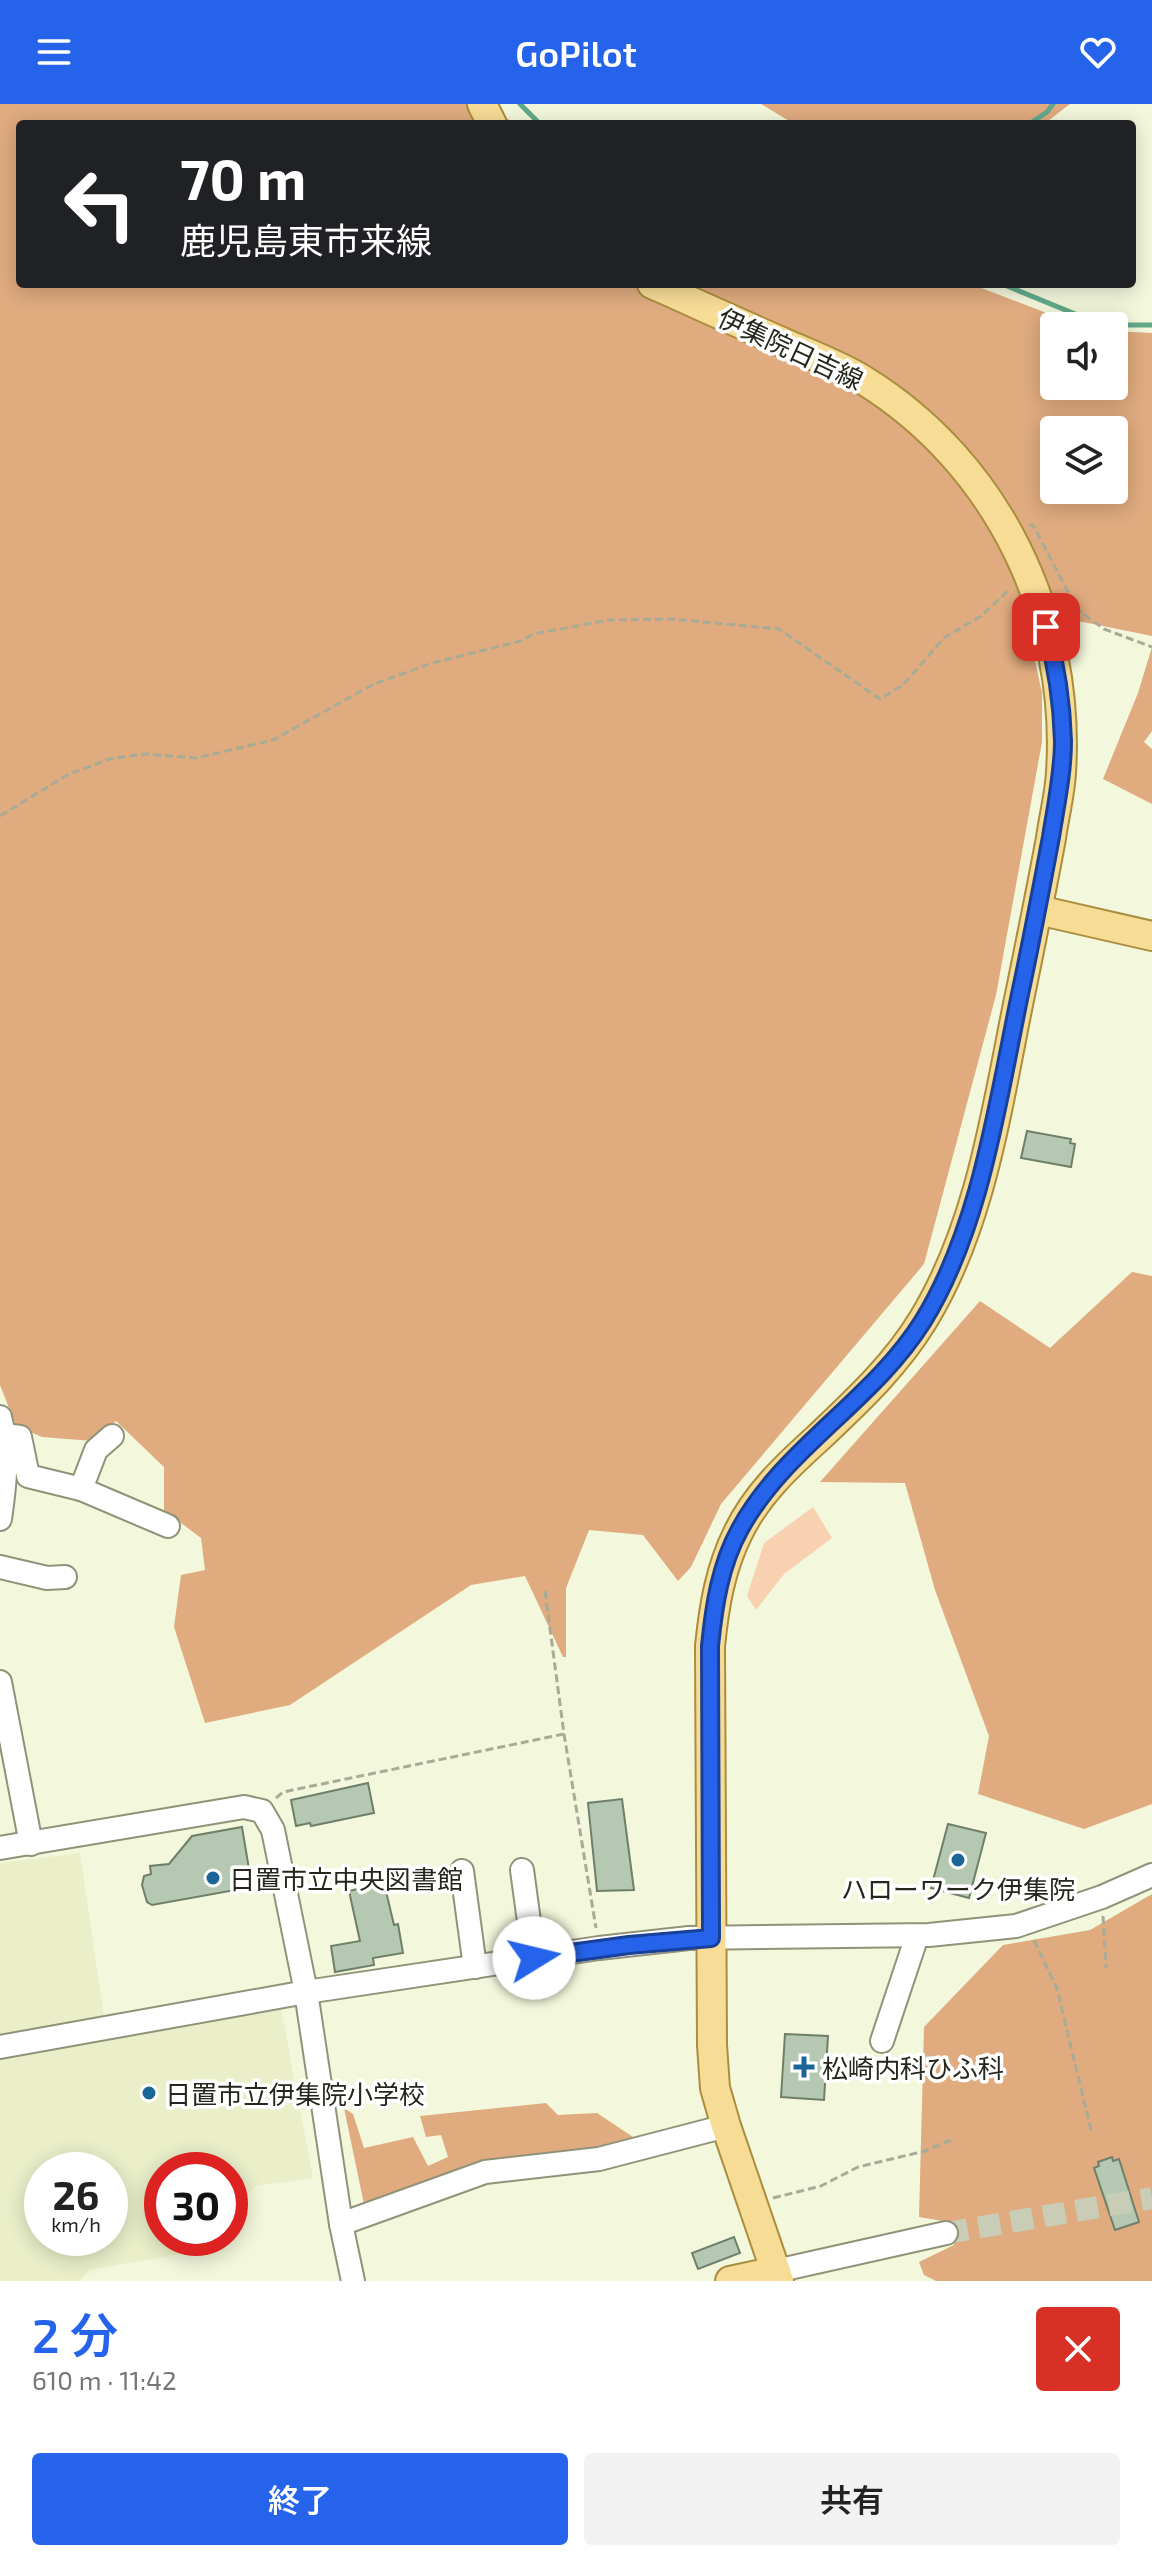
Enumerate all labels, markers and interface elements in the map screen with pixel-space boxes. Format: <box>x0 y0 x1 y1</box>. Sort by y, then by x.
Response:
icon: menu <box>32 30 76 74</box>
icon: heart <box>1076 30 1120 74</box>
text: GoPilot <box>515 31 637 74</box>
text: 70 m <box>180 144 306 211</box>
icon: left <box>48 152 152 256</box>
text: 鹿児島東市来線 <box>180 218 432 261</box>
street label: 伊集院日吉線 <box>714 301 868 395</box>
map controls <box>1040 312 1128 504</box>
button: sound <box>1040 312 1128 400</box>
button: layers <box>1040 416 1128 504</box>
pin <box>1012 593 1080 661</box>
icon: arrive <box>1024 605 1068 649</box>
marker: ハローワーク伊集院 <box>949 1851 967 1869</box>
place label: 日置市立中央図書館 <box>229 1863 463 1894</box>
marker: 日置市立中央図書館 <box>204 1869 222 1887</box>
place label: ハローワーク伊集院 <box>841 1873 1075 1904</box>
position arrow <box>492 1916 576 2000</box>
place label: 松崎内科ひふ科 <box>822 2052 1004 2083</box>
marker: 松崎内科ひふ科 <box>793 2056 815 2078</box>
place label: 日置市立伊集院小学校 <box>165 2078 425 2109</box>
marker: 日置市立伊集院小学校 <box>140 2084 158 2102</box>
speed limit sign: 30 <box>144 2152 248 2256</box>
text: 26 <box>53 2170 99 2218</box>
text: km/h <box>51 2212 101 2236</box>
text: 2 分 <box>32 2305 118 2363</box>
button: close <box>1036 2307 1120 2391</box>
text: 610 m · 11:42 <box>32 2364 177 2395</box>
button: 終了 <box>32 2453 568 2545</box>
button: 共有 <box>584 2453 1120 2545</box>

